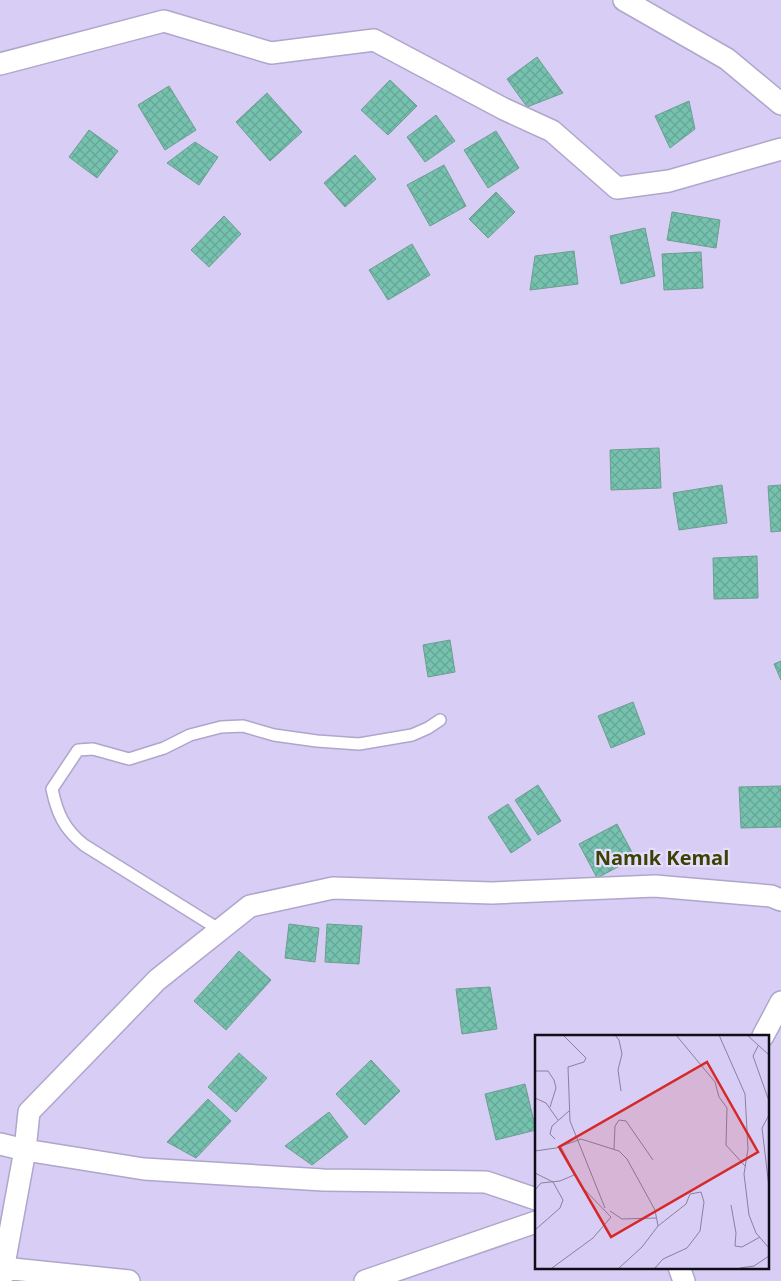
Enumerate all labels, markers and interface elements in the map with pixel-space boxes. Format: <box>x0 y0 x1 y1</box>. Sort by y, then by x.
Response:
district label: Namık Kemal <box>595 844 729 871</box>
inset map <box>535 1035 768 1268</box>

